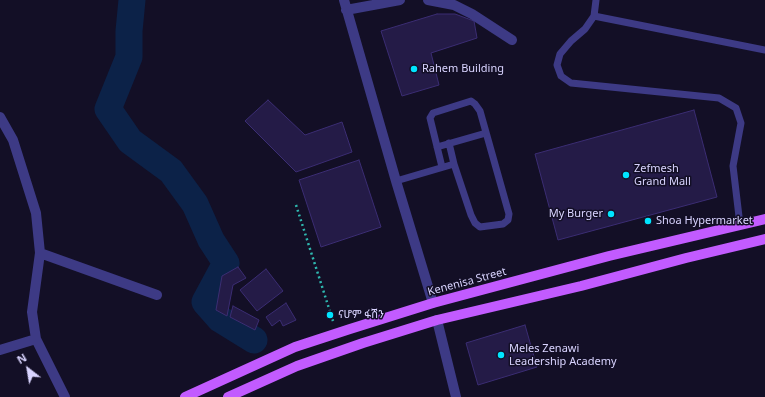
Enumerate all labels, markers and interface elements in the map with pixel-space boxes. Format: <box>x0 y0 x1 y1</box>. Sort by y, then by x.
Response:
place label: Rahem Building <box>422 62 504 76</box>
marker: Rahem Building <box>409 64 419 74</box>
place label: Zefmesh Grand Mall <box>634 162 691 188</box>
marker: Zefmesh Grand Mall <box>621 170 631 180</box>
place label: My Burger <box>549 207 603 221</box>
marker: My Burger <box>606 209 616 219</box>
place label: Shoa Hypermarket <box>656 214 753 228</box>
marker: Shoa Hypermarket <box>643 216 653 226</box>
street label: Kenenisa Street <box>426 265 508 299</box>
place label: ናሆም ፋሽን <box>338 308 384 322</box>
marker: ናሆም ፋሽን <box>325 310 335 320</box>
place label: Meles Zenawi Leadership Academy <box>509 342 617 368</box>
north arrow <box>8 349 48 389</box>
text: N <box>14 350 29 367</box>
marker: Meles Zenawi Leadership Academy <box>496 350 506 360</box>

